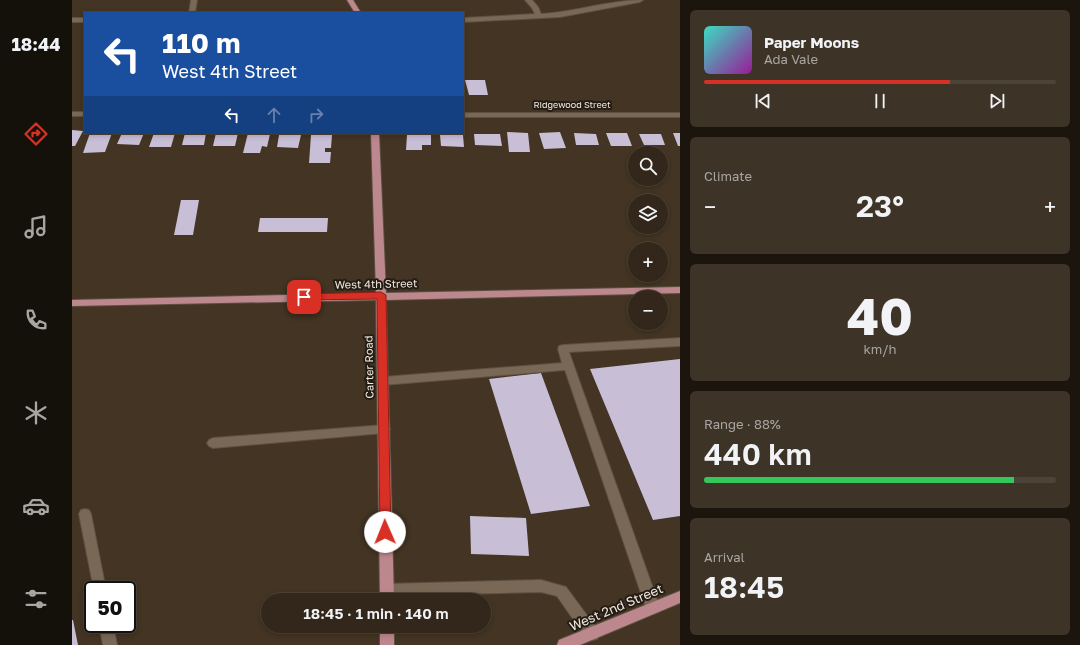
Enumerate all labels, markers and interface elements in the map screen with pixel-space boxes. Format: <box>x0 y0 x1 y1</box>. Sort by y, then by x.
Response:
text: 110 m <box>162 26 241 59</box>
icon: left <box>96 28 148 80</box>
text: 18:44 <box>11 33 61 55</box>
text: Paper Moons <box>764 33 859 51</box>
text: Ada Vale <box>764 51 818 67</box>
text: West 4th Street <box>162 60 297 82</box>
icon: previous <box>752 90 774 112</box>
icon: pause <box>869 90 891 112</box>
icon: next <box>986 90 1008 112</box>
street label: Ridgewood Street <box>533 99 611 110</box>
icon: left <box>221 104 243 126</box>
icon: ahead <box>263 104 285 126</box>
icon: right <box>305 104 327 126</box>
icon: directions <box>22 120 50 148</box>
map controls <box>628 146 668 330</box>
button: search <box>628 146 668 186</box>
text: Climate <box>704 168 752 184</box>
text: 23° <box>856 188 904 224</box>
text: − <box>704 193 716 220</box>
text: + <box>1044 193 1056 220</box>
button: layers <box>628 194 668 234</box>
icon: music <box>22 213 50 241</box>
button: + <box>628 242 668 282</box>
street label: West 4th Street <box>335 276 417 291</box>
pin <box>287 280 321 314</box>
text: 40 <box>847 284 913 346</box>
icon: arrive <box>293 286 315 308</box>
button: − <box>628 290 668 330</box>
icon: phone <box>22 306 50 334</box>
street label: Carter Road <box>361 335 376 399</box>
text: km/h <box>863 341 897 357</box>
icon: climate <box>22 399 50 427</box>
text: Range · 88% <box>704 416 781 432</box>
text: 440 km <box>704 436 812 472</box>
icon: car <box>22 492 50 520</box>
position arrow <box>364 511 406 553</box>
text: Arrival <box>704 549 745 565</box>
text: 18:45 <box>704 569 784 605</box>
street label: West 2nd Street <box>567 580 665 634</box>
speed limit sign: 50 <box>84 581 136 633</box>
icon: filters <box>22 585 50 613</box>
text: 18:45 · 1 min · 140 m <box>303 604 449 622</box>

